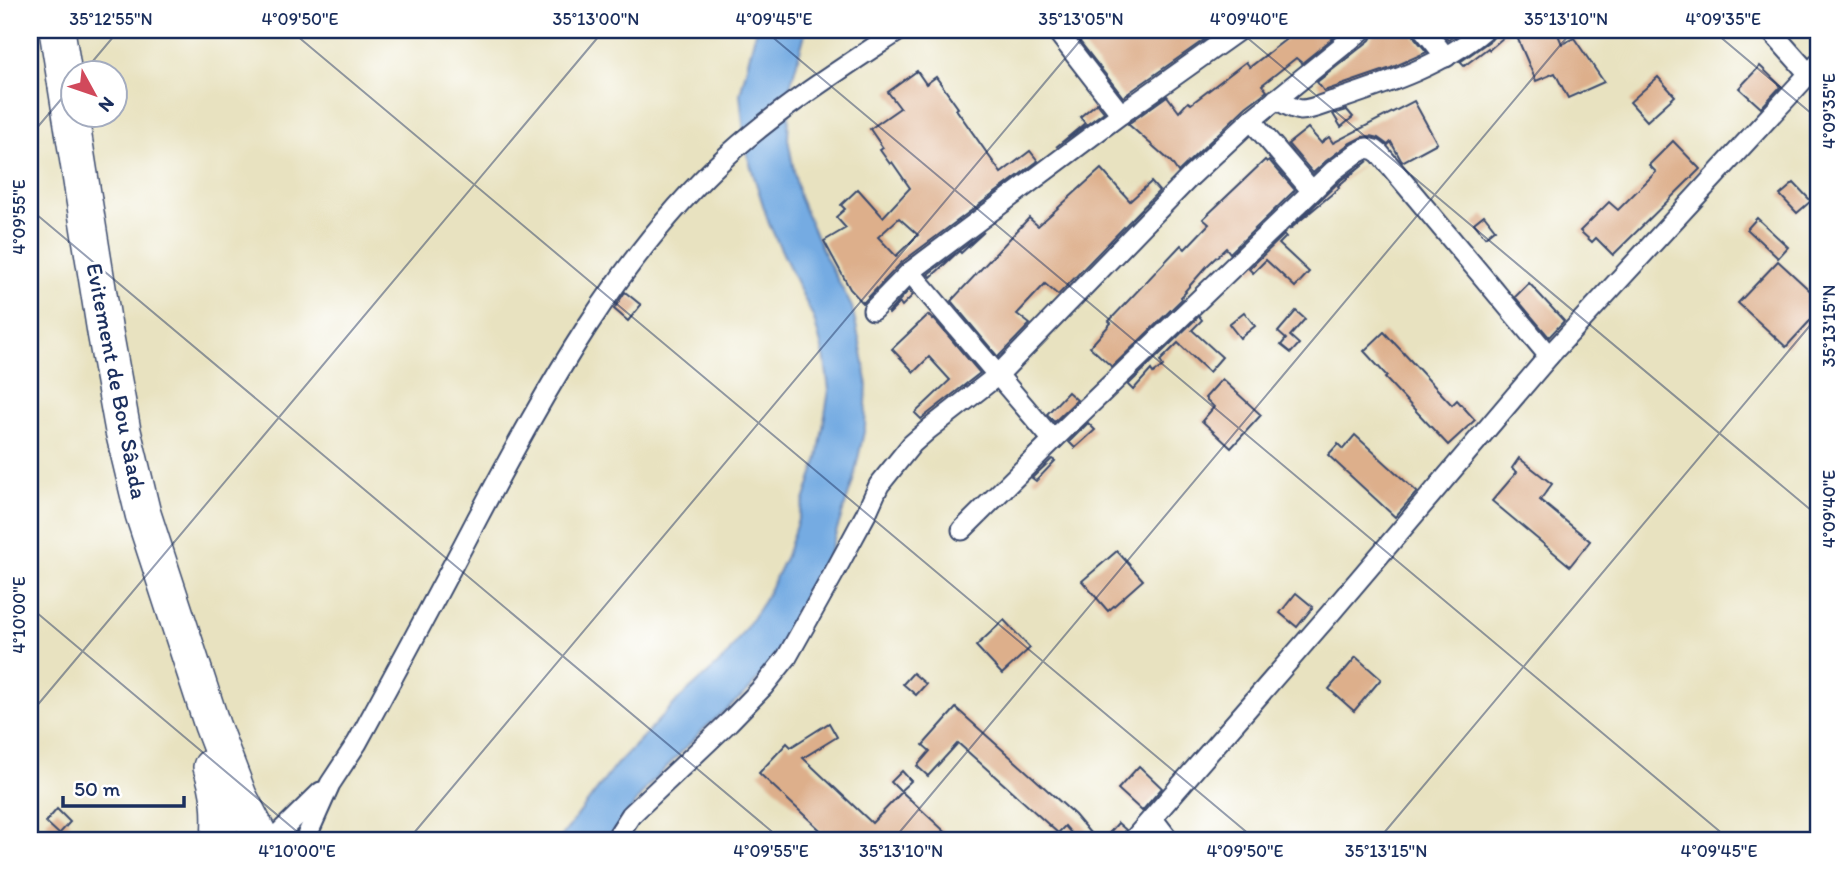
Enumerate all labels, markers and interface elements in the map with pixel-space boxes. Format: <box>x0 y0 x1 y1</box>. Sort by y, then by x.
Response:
text: 35°12'55"N <box>69 8 153 30</box>
text: 4°09'50"E <box>261 8 339 30</box>
text: 35°13'00"N <box>553 8 639 30</box>
text: 4°09'45"E <box>736 8 812 30</box>
text: 35°13'05"N <box>1038 8 1124 30</box>
text: 4°09'40"E <box>1210 8 1288 30</box>
text: 35°13'10"N <box>1524 8 1608 30</box>
text: 4°09'35"E <box>1685 8 1761 30</box>
north arrow <box>60 60 130 130</box>
text: 4°09'35"E <box>1818 73 1840 149</box>
text: N <box>94 92 120 117</box>
text: 4°09'55"E <box>8 179 30 255</box>
street label: Evitement de Bou Sâada <box>80 261 154 501</box>
text: 35°13'15"N <box>1818 285 1840 367</box>
text: 4°09'40"E <box>1818 470 1840 548</box>
text: 4°10'00"E <box>8 576 30 654</box>
scale bar <box>63 765 184 809</box>
text: 50 m <box>74 776 121 801</box>
text: 4°10'00"E <box>258 840 336 862</box>
text: 4°09'55"E <box>733 840 809 862</box>
text: 35°13'10"N <box>859 840 943 862</box>
text: 4°09'50"E <box>1206 840 1284 862</box>
text: 35°13'15"N <box>1345 840 1427 862</box>
text: 4°09'45"E <box>1681 840 1757 862</box>

